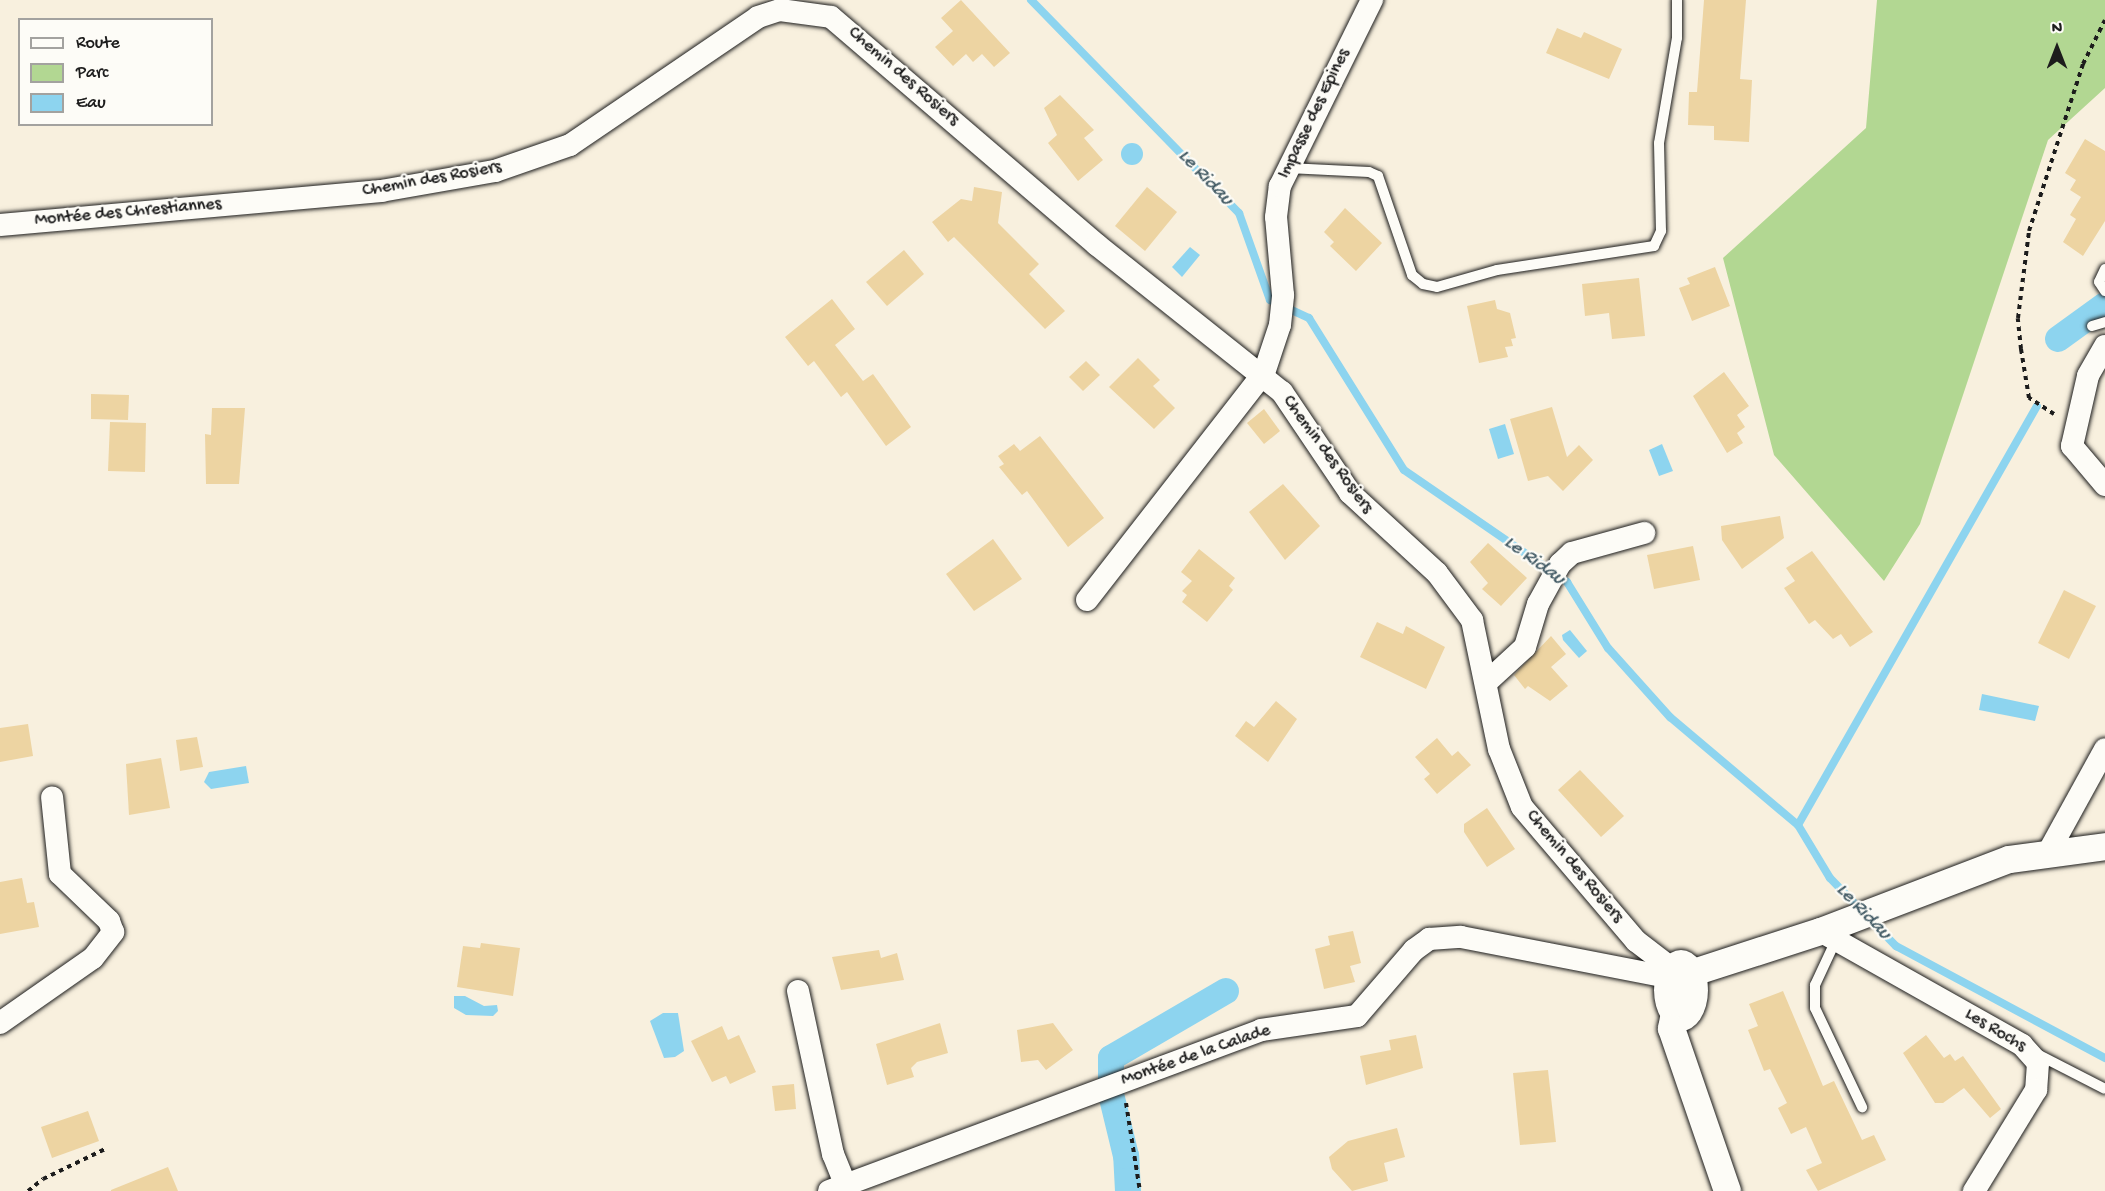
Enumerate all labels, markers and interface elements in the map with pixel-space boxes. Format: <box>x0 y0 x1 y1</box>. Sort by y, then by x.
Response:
legend <box>18 18 213 126</box>
north arrow <box>2027 18 2087 78</box>
text: N <box>2052 20 2062 39</box>
street label: Chemin des Rosiers <box>843 23 963 131</box>
text: Route <box>76 33 120 54</box>
street label: Impasse des Epines <box>1274 45 1356 183</box>
text: Parc <box>76 63 108 84</box>
text: Eau <box>76 93 106 114</box>
water label: Le Ridau <box>1172 145 1238 211</box>
street label: Chemin des Rosiers <box>361 157 503 203</box>
street label: Montée des Chrestiannes <box>34 194 222 232</box>
street label: Chemin des Rosiers <box>1277 392 1377 518</box>
water label: Le Ridau <box>1499 531 1569 591</box>
street label: Chemin des Rosiers <box>1521 806 1627 928</box>
water label: Le Ridau <box>1830 879 1896 945</box>
street label: Les Rochs <box>1960 1004 2030 1058</box>
street label: Montée de la Calade <box>1119 1020 1273 1092</box>

